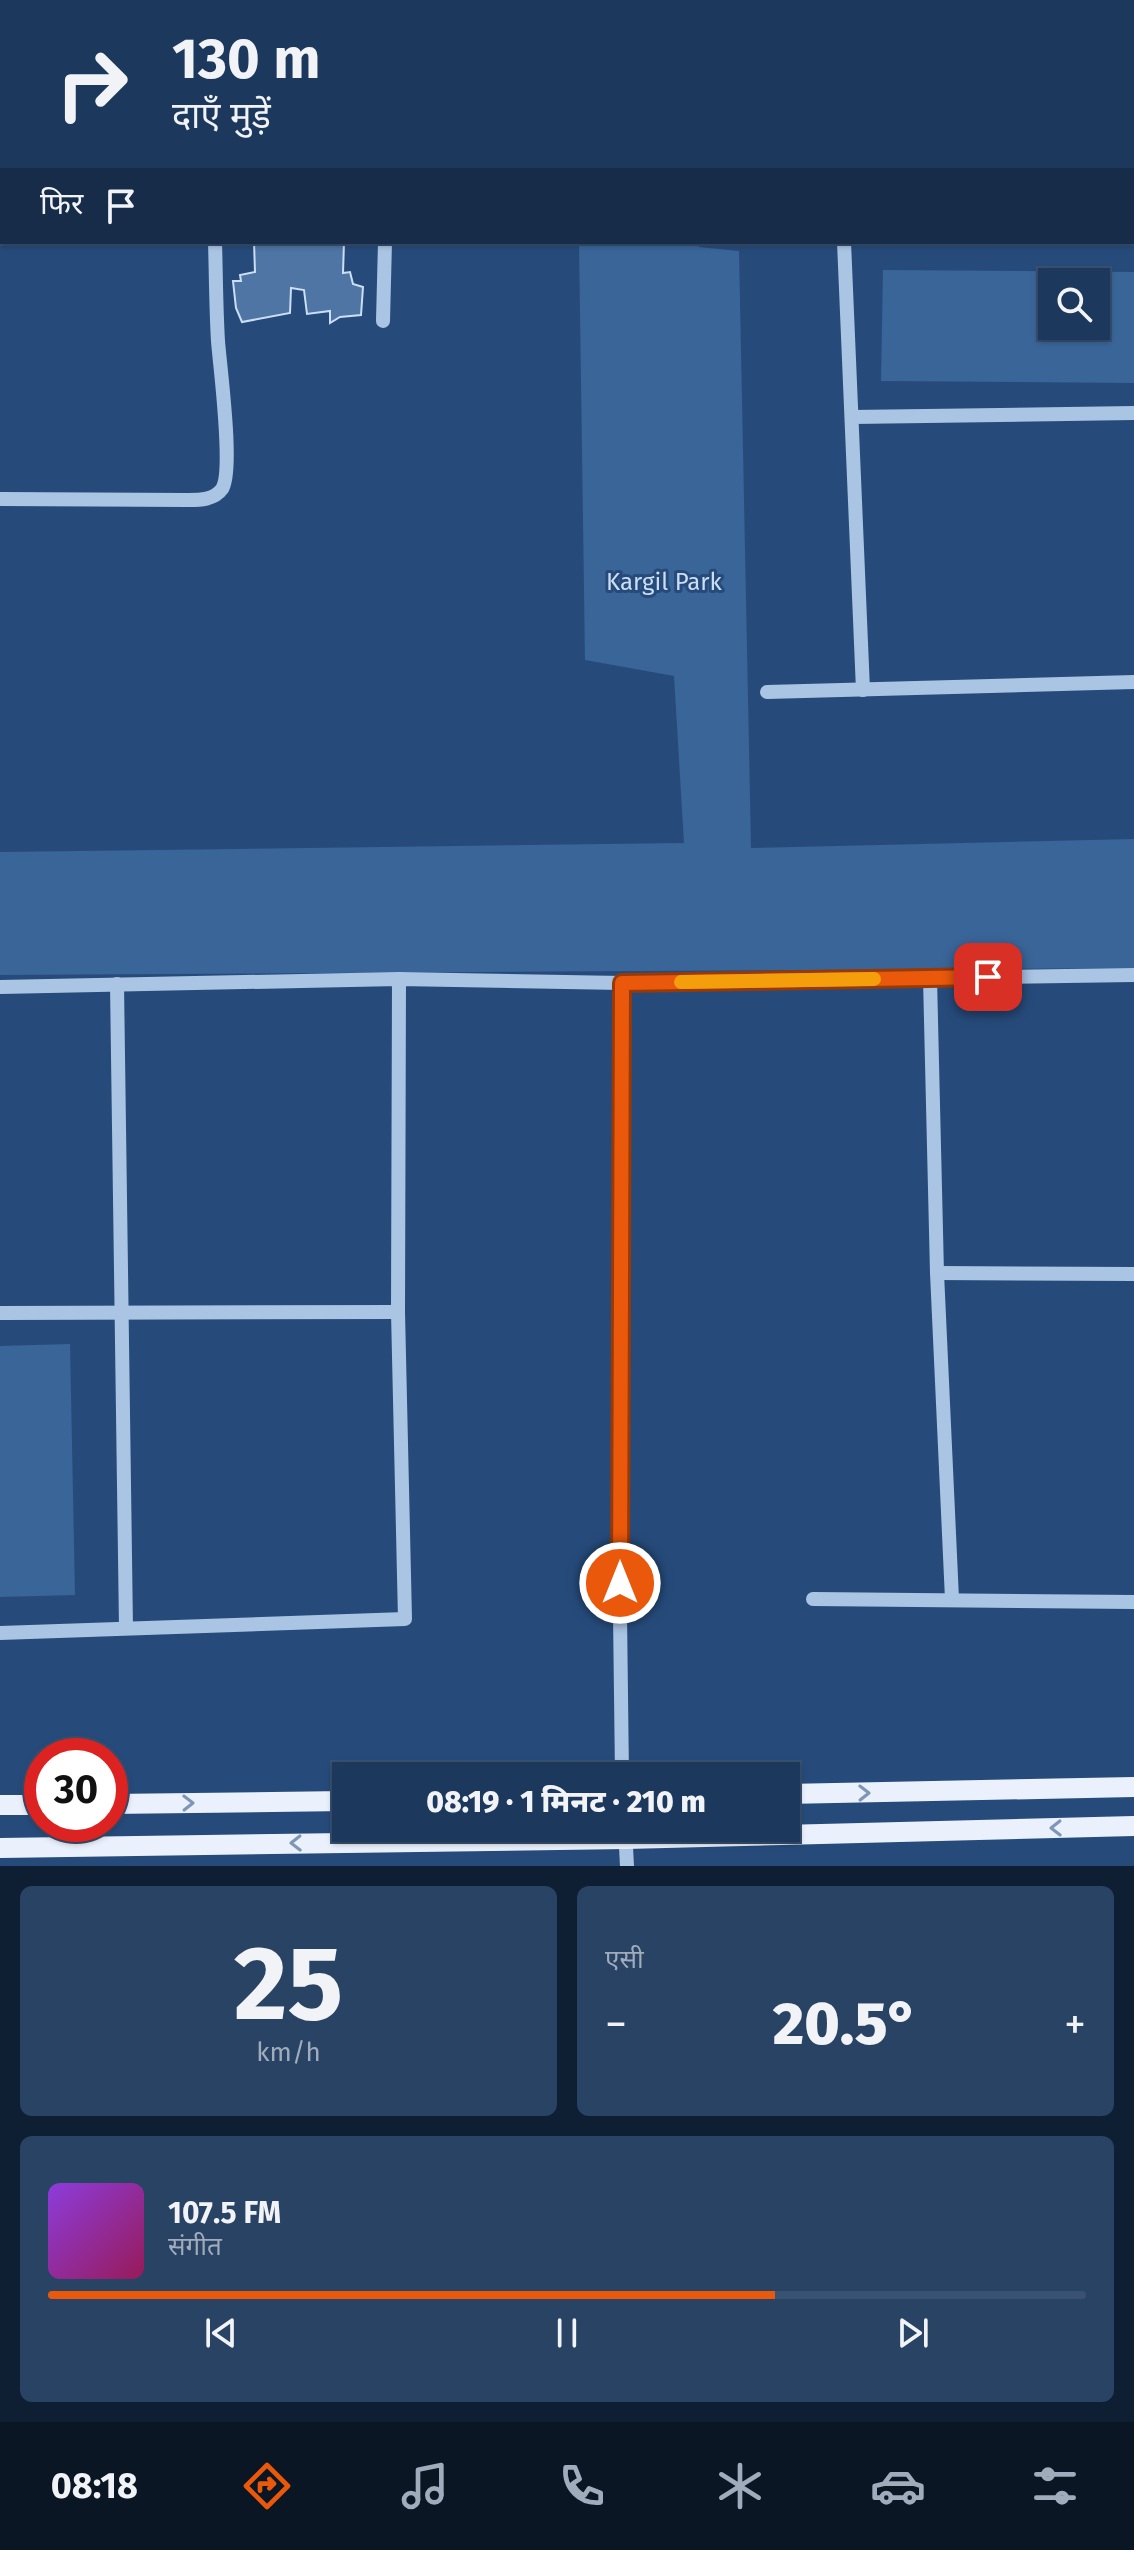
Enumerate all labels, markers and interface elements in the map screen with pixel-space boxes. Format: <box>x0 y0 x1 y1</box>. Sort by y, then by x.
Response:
text: 130 m <box>172 26 320 93</box>
icon: right <box>40 32 144 136</box>
text: दाएँ मुड़ें <box>172 94 271 138</box>
icon: arrive <box>99 184 143 228</box>
text: फिर <box>40 186 83 222</box>
map controls <box>1038 268 1110 340</box>
button: search <box>1038 268 1110 340</box>
park label: Kargil Park <box>606 568 723 596</box>
pin <box>954 943 1022 1011</box>
icon: arrive <box>966 955 1010 999</box>
position arrow <box>578 1541 662 1625</box>
speed limit sign: 30 <box>24 1738 128 1842</box>
text: 08:19 · 1 मिनट · 210 m <box>426 1784 706 1820</box>
one-way arrow <box>858 1784 871 1801</box>
one-way arrow <box>182 1794 195 1812</box>
one-way arrow <box>1049 1819 1062 1836</box>
one-way arrow <box>289 1835 302 1852</box>
text: 25 <box>234 1922 343 2047</box>
text: एसी <box>605 1944 644 1975</box>
text: 20.5° <box>773 1988 918 2060</box>
text: − <box>605 1998 627 2051</box>
text: + <box>1064 1998 1086 2051</box>
text: km/h <box>256 2037 321 2068</box>
text: 107.5 FM <box>168 2195 281 2231</box>
text: संगीत <box>168 2231 222 2262</box>
icon: previous <box>199 2311 243 2355</box>
icon: pause <box>545 2311 589 2355</box>
icon: next <box>891 2311 935 2355</box>
icon: directions <box>239 2458 295 2514</box>
icon: music <box>397 2458 453 2514</box>
icon: phone <box>554 2458 610 2514</box>
icon: climate <box>712 2458 768 2514</box>
icon: car <box>870 2458 926 2514</box>
icon: filters <box>1027 2458 1083 2514</box>
text: 08:18 <box>51 2464 138 2508</box>

